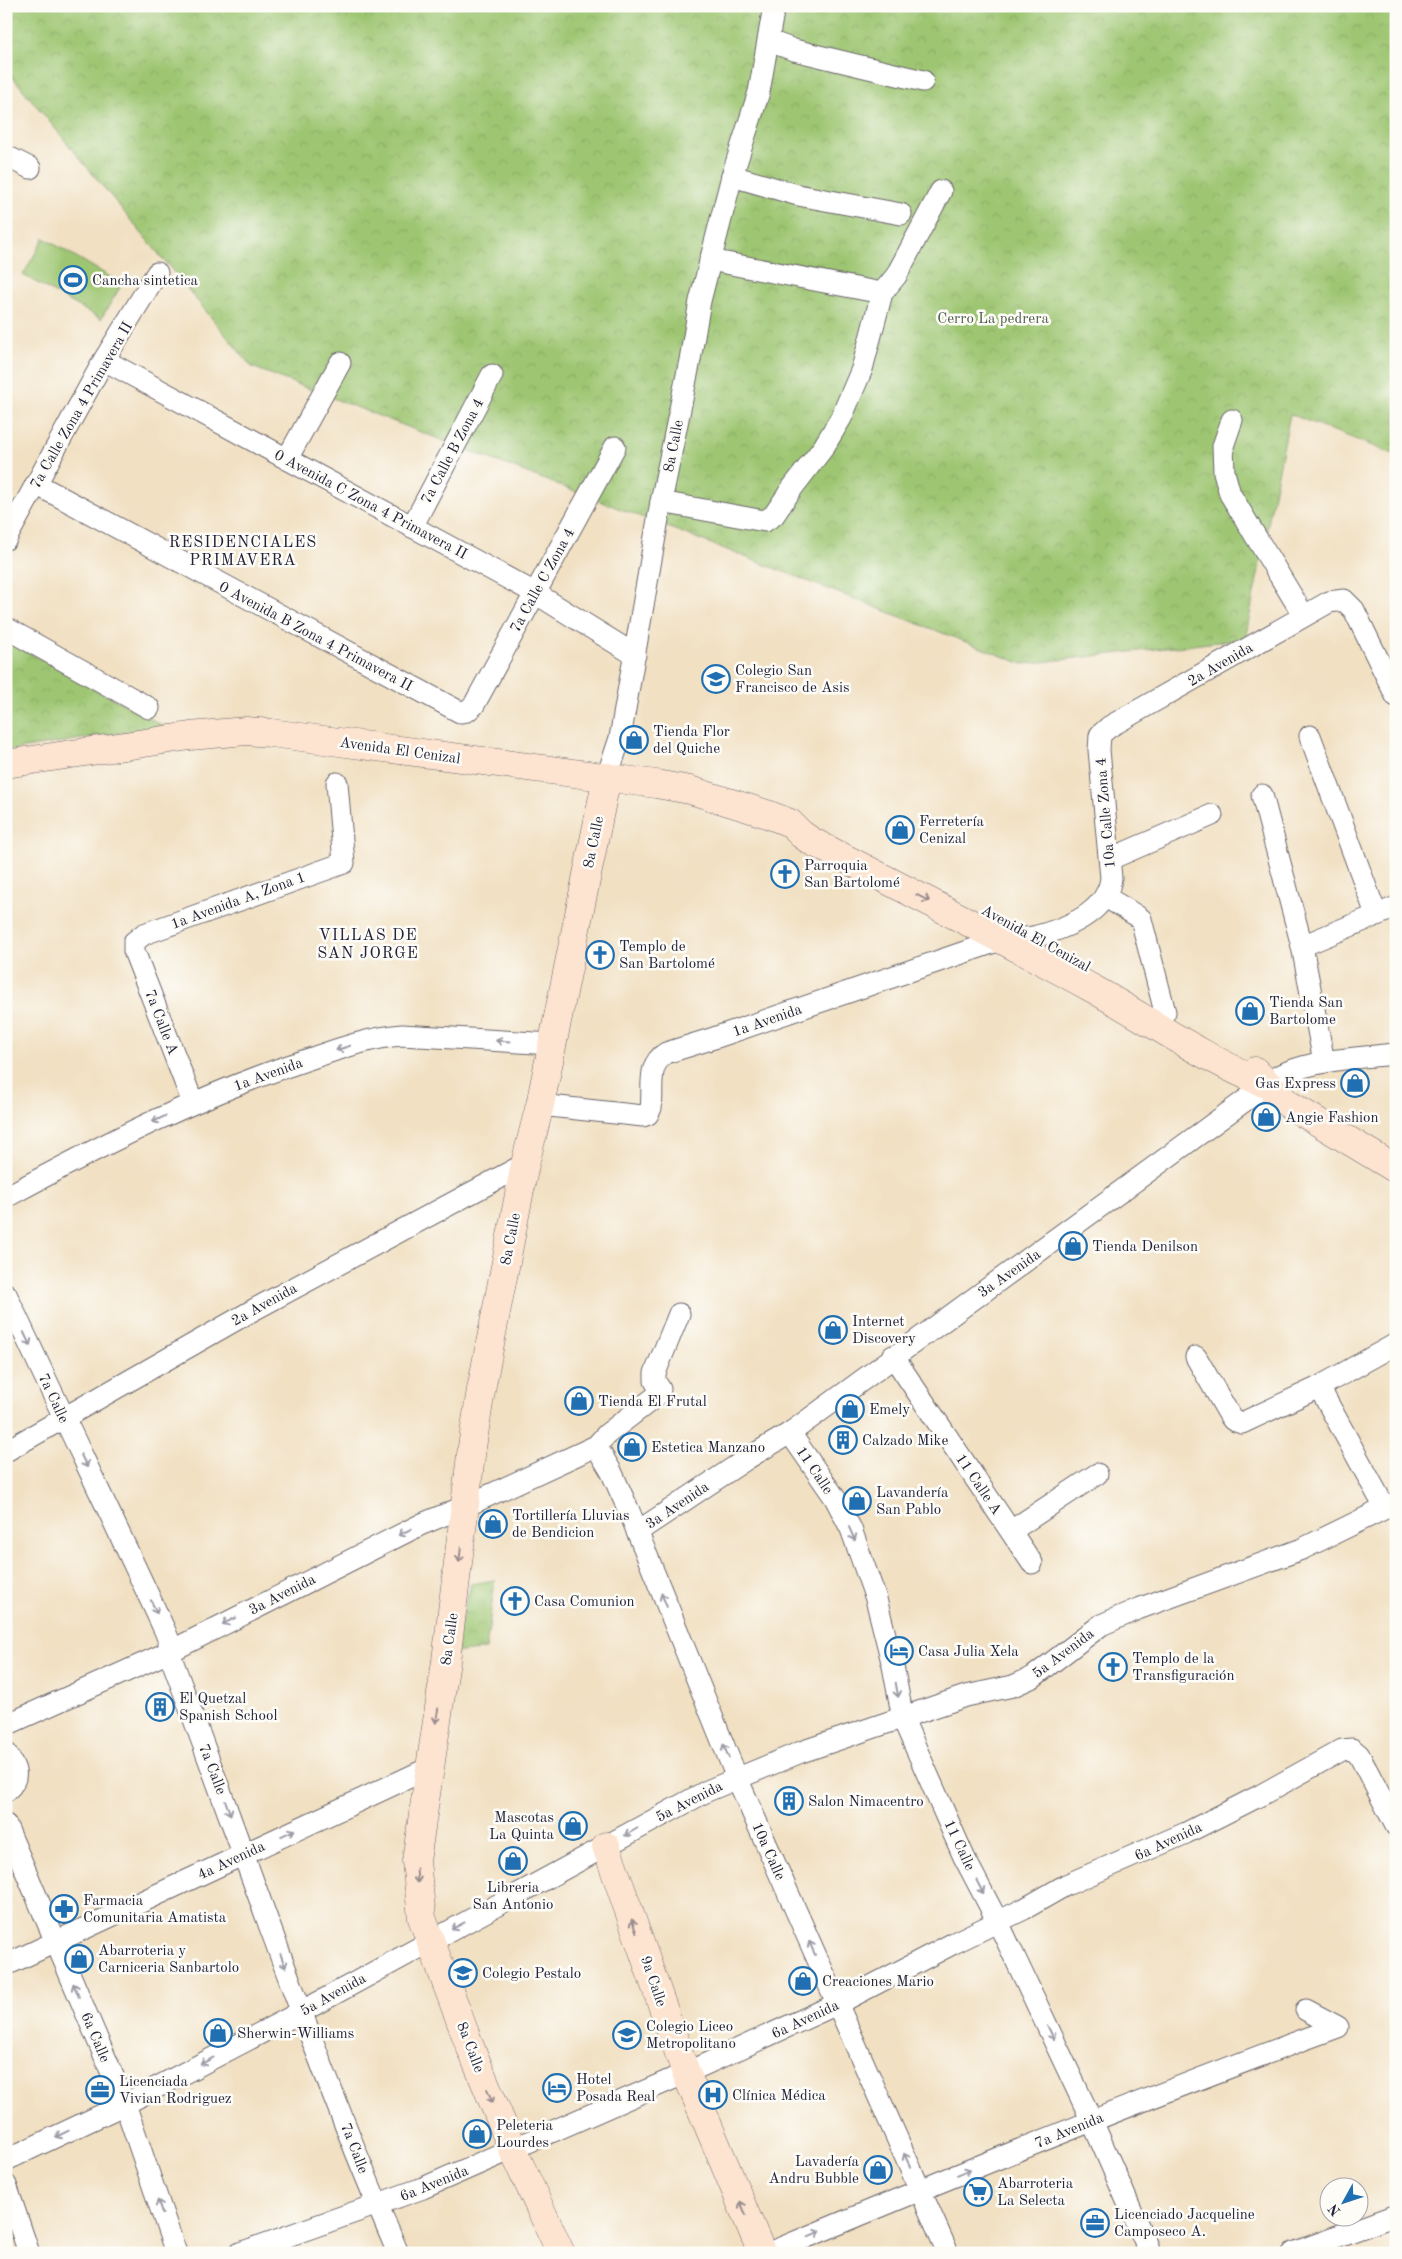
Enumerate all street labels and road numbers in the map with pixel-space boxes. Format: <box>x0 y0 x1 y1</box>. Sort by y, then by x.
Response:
street label: 7a Calle Zona 4 Primavera II <box>28 320 136 492</box>
street label: 7a Calle B Zona 4 <box>419 396 487 507</box>
street label: 8a Calle <box>662 419 687 474</box>
street label: 0 Avenida C Zona 4 Primavera II <box>271 448 469 563</box>
street label: 7a Calle C Zona 4 <box>508 526 578 635</box>
street label: 0 Avenida B Zona 4 Primavera II <box>216 580 414 695</box>
street label: 2a Avenida <box>1186 640 1256 690</box>
street label: Avenida El Cenizal <box>338 736 461 767</box>
street label: 10a Calle Zona 4 <box>1094 757 1119 869</box>
street label: 8a Calle <box>582 815 607 870</box>
street label: 1a Avenida A, Zona 1 <box>169 870 308 933</box>
street label: Avenida El Cenizal <box>978 903 1092 975</box>
street label: 7a Calle A <box>141 988 180 1058</box>
street label: 1a Avenida <box>731 1002 805 1040</box>
street label: 1a Avenida <box>232 1056 306 1095</box>
street label: 8a Calle <box>499 1212 524 1267</box>
street label: 3a Avenida <box>976 1247 1044 1301</box>
street label: 2a Avenida <box>229 1281 301 1329</box>
street label: 7a Calle <box>35 1372 71 1426</box>
street label: 11 Calle <box>792 1444 835 1498</box>
street label: 11 Calle A <box>952 1452 1004 1518</box>
street label: 3a Avenida <box>644 1479 712 1533</box>
street label: 3a Avenida <box>247 1572 319 1618</box>
street label: 8a Calle <box>439 1612 462 1666</box>
street label: 5a Avenida <box>1031 1626 1098 1682</box>
street label: 7a Calle <box>195 1742 228 1797</box>
street label: 5a Avenida <box>654 1779 726 1825</box>
street label: 11 Calle <box>940 1818 977 1873</box>
street label: 10a Calle <box>748 1820 787 1883</box>
street label: 6a Avenida <box>1133 1820 1205 1864</box>
street label: 4a Avenida <box>196 1839 268 1883</box>
street label: 9a Calle <box>637 1954 668 2009</box>
street label: 5a Avenida <box>298 1971 370 2019</box>
street label: 6a Avenida <box>770 1998 842 2042</box>
street label: 6a Calle <box>77 2010 112 2065</box>
street label: 8a Calle <box>453 2020 486 2075</box>
street label: 7a Avenida <box>1033 2111 1106 2152</box>
street label: 7a Calle <box>337 2121 370 2176</box>
street label: 6a Avenida <box>398 2164 471 2205</box>

